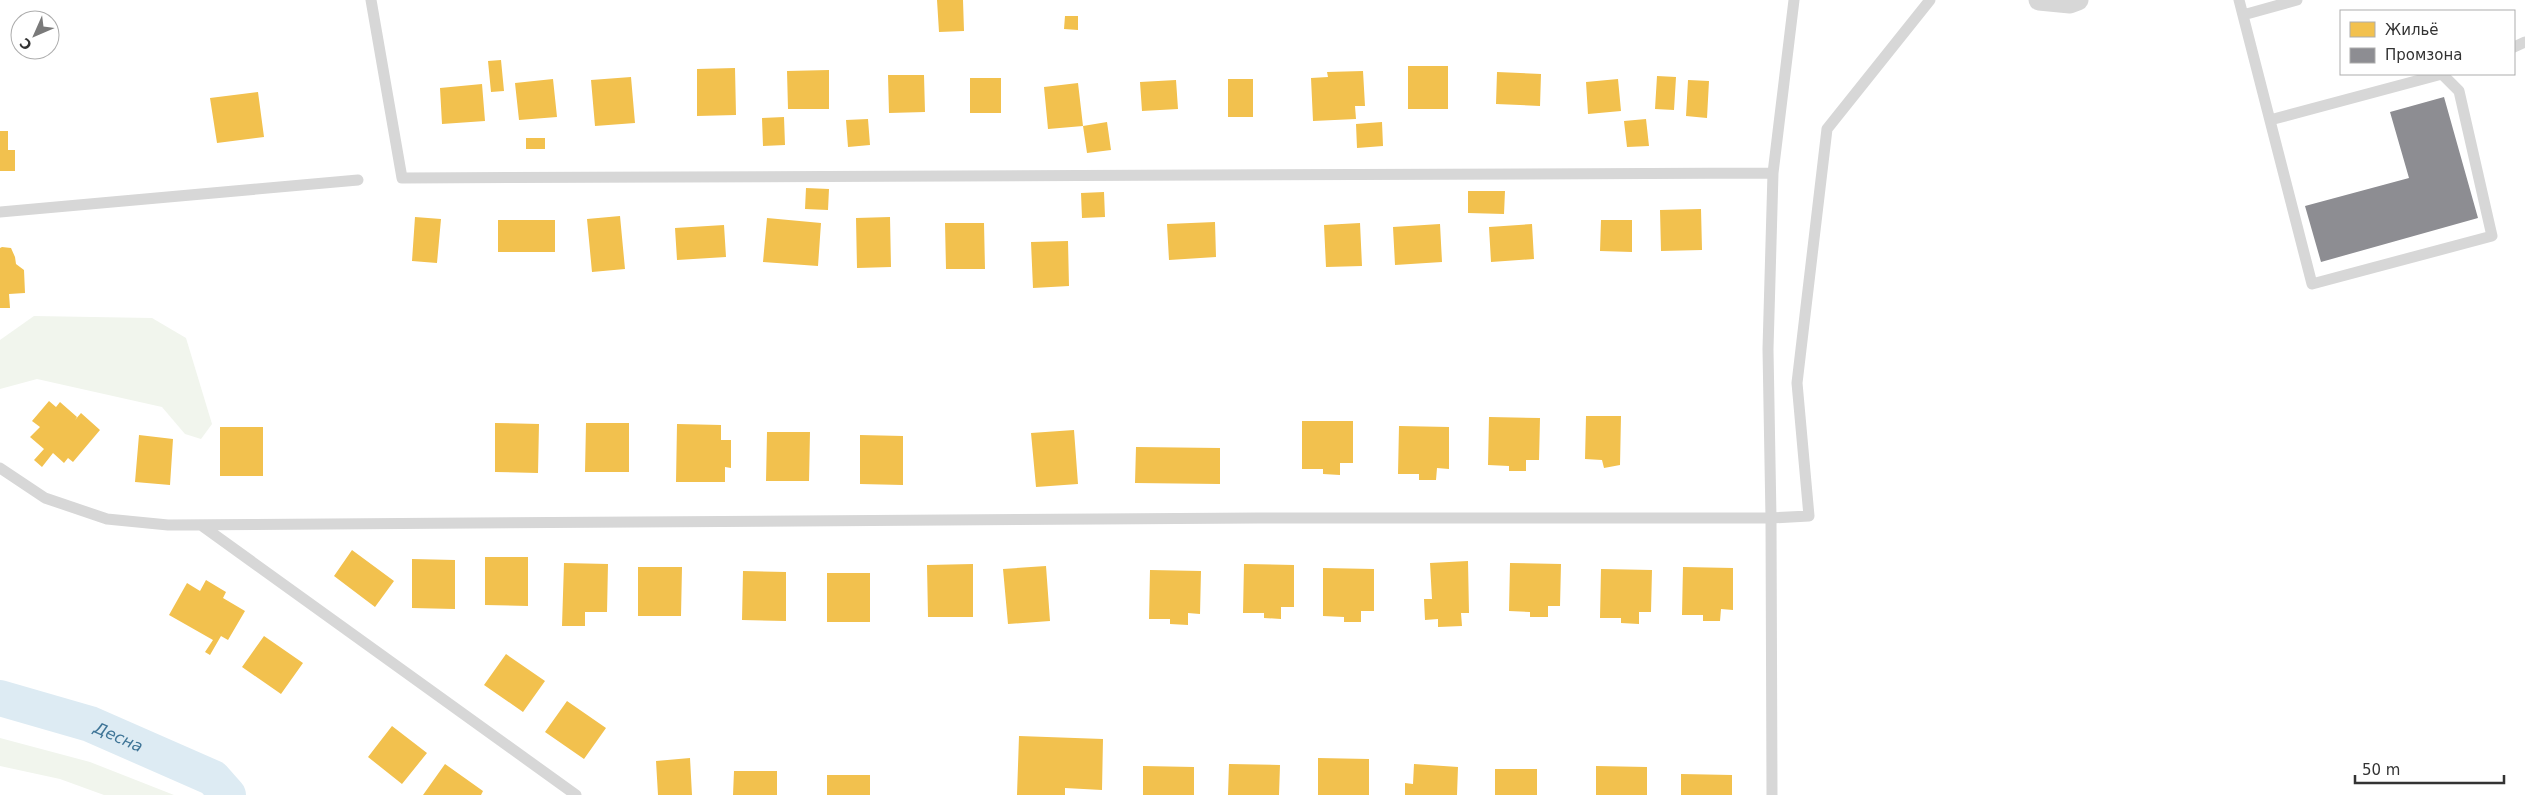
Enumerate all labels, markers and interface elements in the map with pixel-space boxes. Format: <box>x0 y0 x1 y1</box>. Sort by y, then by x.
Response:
north arrow <box>10 10 60 60</box>
legend <box>2340 10 2515 75</box>
text: Жильё <box>2385 21 2439 39</box>
text: С <box>17 35 35 53</box>
text: Промзона <box>2385 46 2462 64</box>
water label: Десна <box>90 718 146 756</box>
scale bar <box>2355 752 2504 784</box>
text: 50 m <box>2362 761 2400 779</box>

